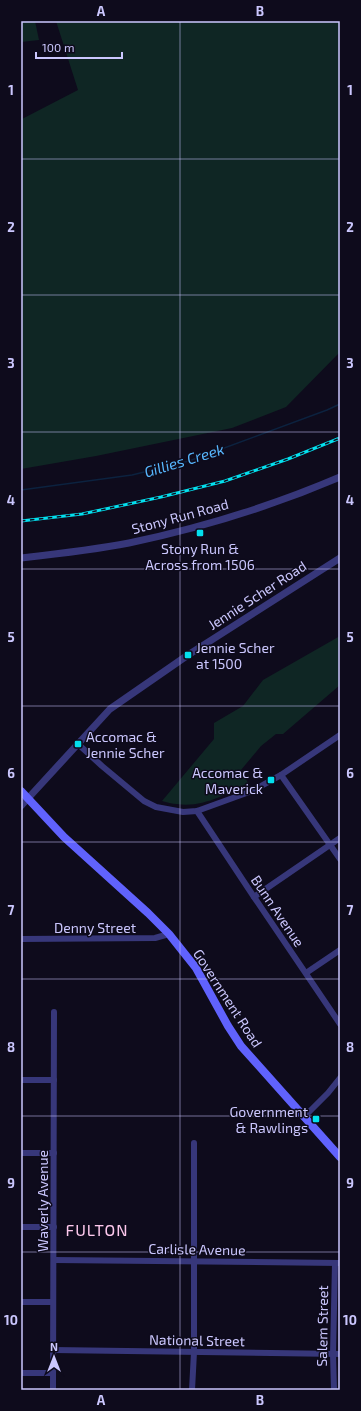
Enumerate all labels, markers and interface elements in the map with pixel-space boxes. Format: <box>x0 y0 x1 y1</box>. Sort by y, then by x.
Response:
text: A <box>97 3 106 19</box>
text: B <box>256 3 264 19</box>
scale bar <box>36 34 122 60</box>
text: 100 m <box>42 40 74 54</box>
text: 1 <box>8 82 14 98</box>
text: 1 <box>347 82 353 98</box>
text: 2 <box>7 219 15 235</box>
text: 2 <box>346 219 354 235</box>
text: 3 <box>7 355 15 371</box>
text: 3 <box>346 355 354 371</box>
water label: Gillies Creek <box>142 439 226 481</box>
text: 4 <box>7 492 15 508</box>
text: 4 <box>346 492 354 508</box>
street label: Stony Run Road <box>130 495 230 537</box>
marker: Stony Run & Across from 1506 <box>195 528 205 538</box>
place label: Stony Run & Across from 1506 <box>145 540 255 573</box>
street label: Jennie Scher Road <box>205 557 309 633</box>
text: 5 <box>7 629 15 645</box>
text: 5 <box>346 629 354 645</box>
place label: Jennie Scher at 1500 <box>196 639 275 672</box>
marker: Jennie Scher at 1500 <box>183 650 193 660</box>
place label: Accomac & Jennie Scher <box>86 728 165 761</box>
marker: Accomac & Jennie Scher <box>73 739 83 749</box>
place label: Accomac & Maverick <box>192 764 263 797</box>
text: 6 <box>7 765 15 781</box>
text: 6 <box>346 765 354 781</box>
marker: Accomac & Maverick <box>266 775 276 785</box>
street label: Bunn Avenue <box>248 872 308 950</box>
text: 7 <box>8 902 15 918</box>
text: 7 <box>347 902 354 918</box>
street label: Denny Street <box>54 919 136 936</box>
street label: Government Road <box>190 946 266 1050</box>
text: 8 <box>7 1039 15 1055</box>
text: 8 <box>346 1039 354 1055</box>
place label: Government & Rawlings <box>229 1103 308 1136</box>
marker: Government & Rawlings <box>311 1114 321 1124</box>
street label: Waverly Avenue <box>34 1150 51 1252</box>
text: 9 <box>7 1175 15 1191</box>
text: 9 <box>346 1175 354 1191</box>
district label: FULTON <box>66 1220 128 1239</box>
street label: Carlisle Avenue <box>148 1240 246 1258</box>
street label: Salem Street <box>313 1285 331 1367</box>
text: 10 <box>4 1312 18 1328</box>
text: 10 <box>343 1312 357 1328</box>
street label: National Street <box>149 1331 245 1349</box>
north arrow <box>34 1337 74 1377</box>
text: N <box>50 1340 58 1353</box>
text: A <box>97 1392 106 1408</box>
text: B <box>256 1392 264 1408</box>

